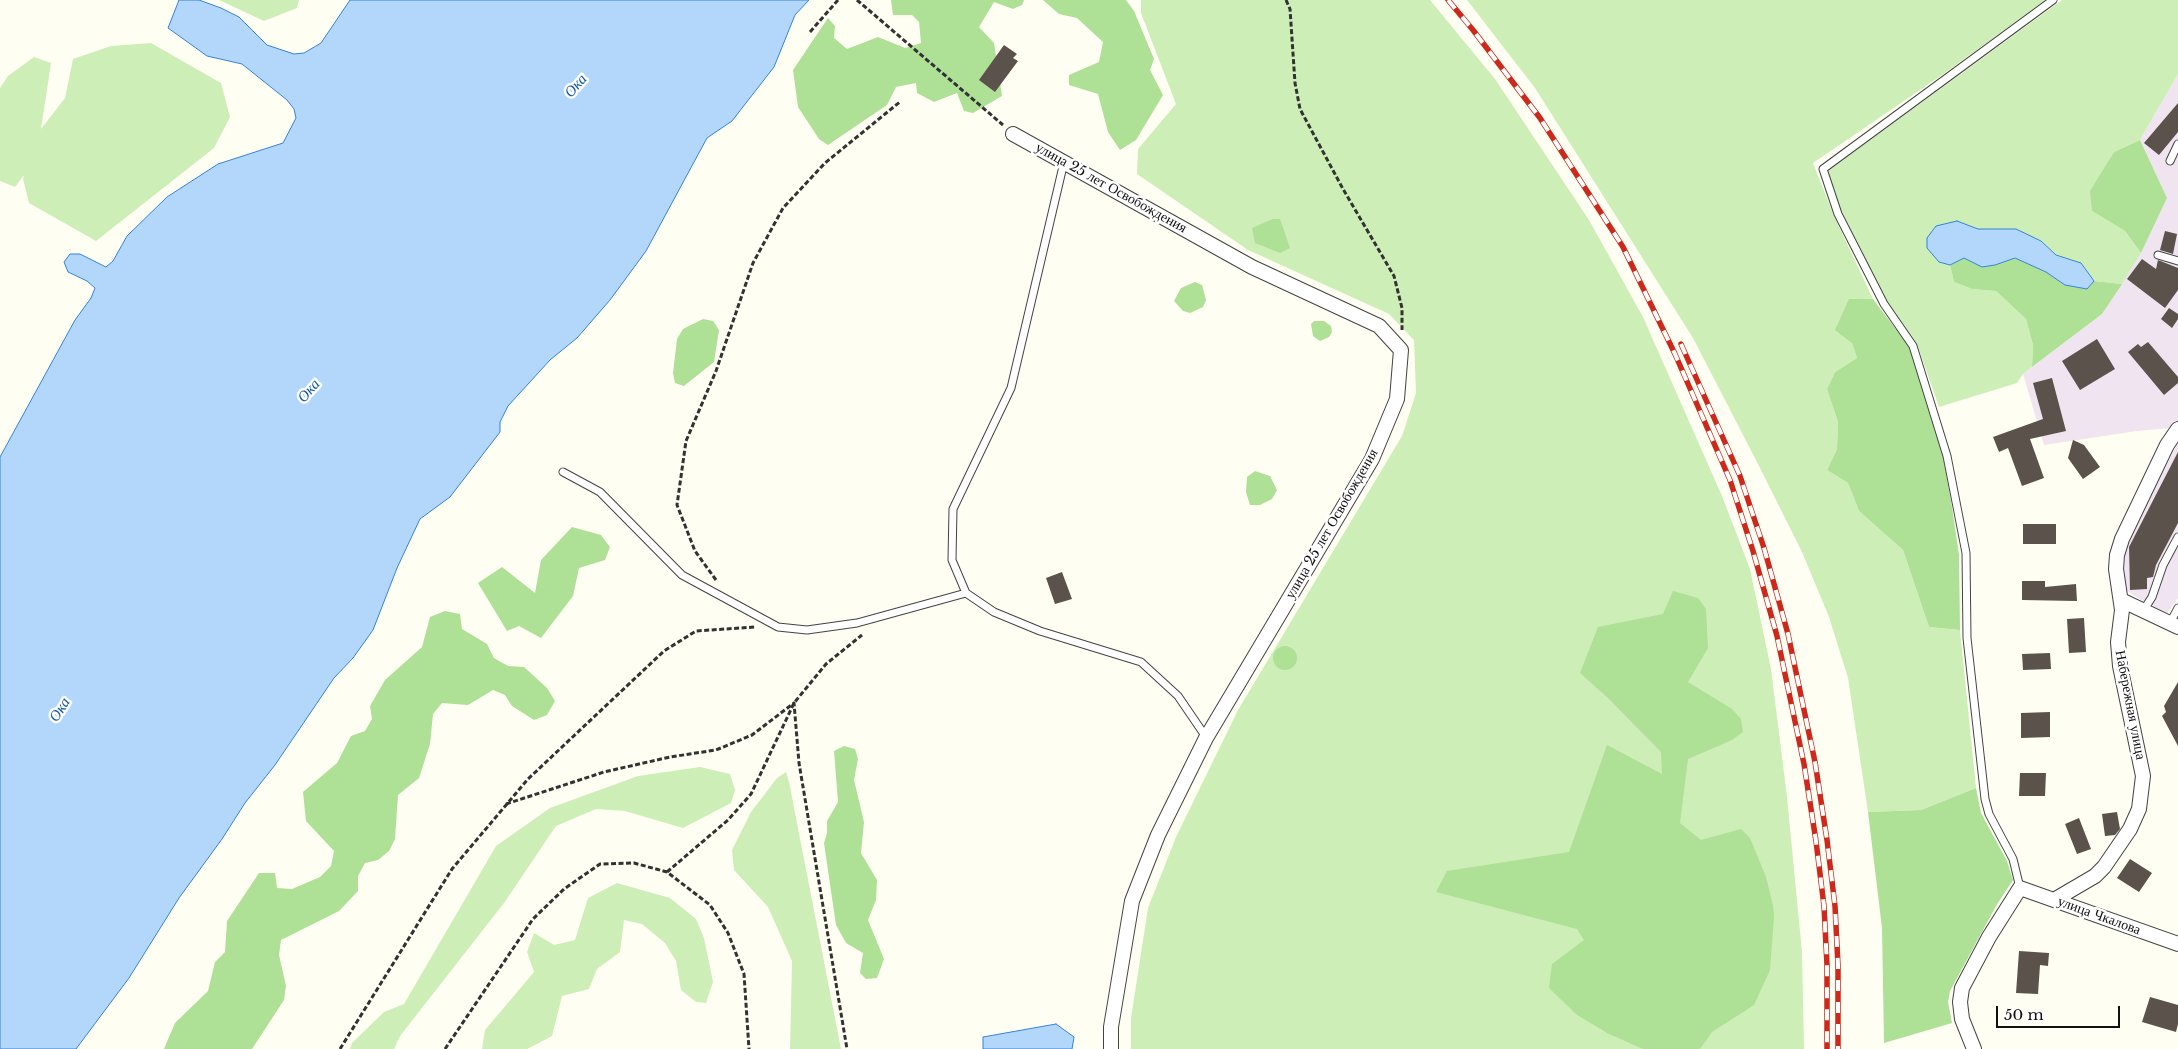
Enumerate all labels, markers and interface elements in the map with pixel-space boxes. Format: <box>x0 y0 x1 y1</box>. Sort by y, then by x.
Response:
water label: Ока <box>561 71 591 101</box>
street label: улица 25 лет Освобождения <box>1032 139 1190 237</box>
water label: Ока <box>294 376 324 406</box>
street label: улица 25 лет Освобождения <box>1282 446 1382 602</box>
street label: Набережная улица <box>2111 649 2149 761</box>
water label: Ока <box>46 695 74 725</box>
street label: улица Чкалова <box>2055 893 2143 939</box>
scale bar <box>1998 996 2122 1028</box>
text: 50 m <box>2004 1005 2044 1024</box>

